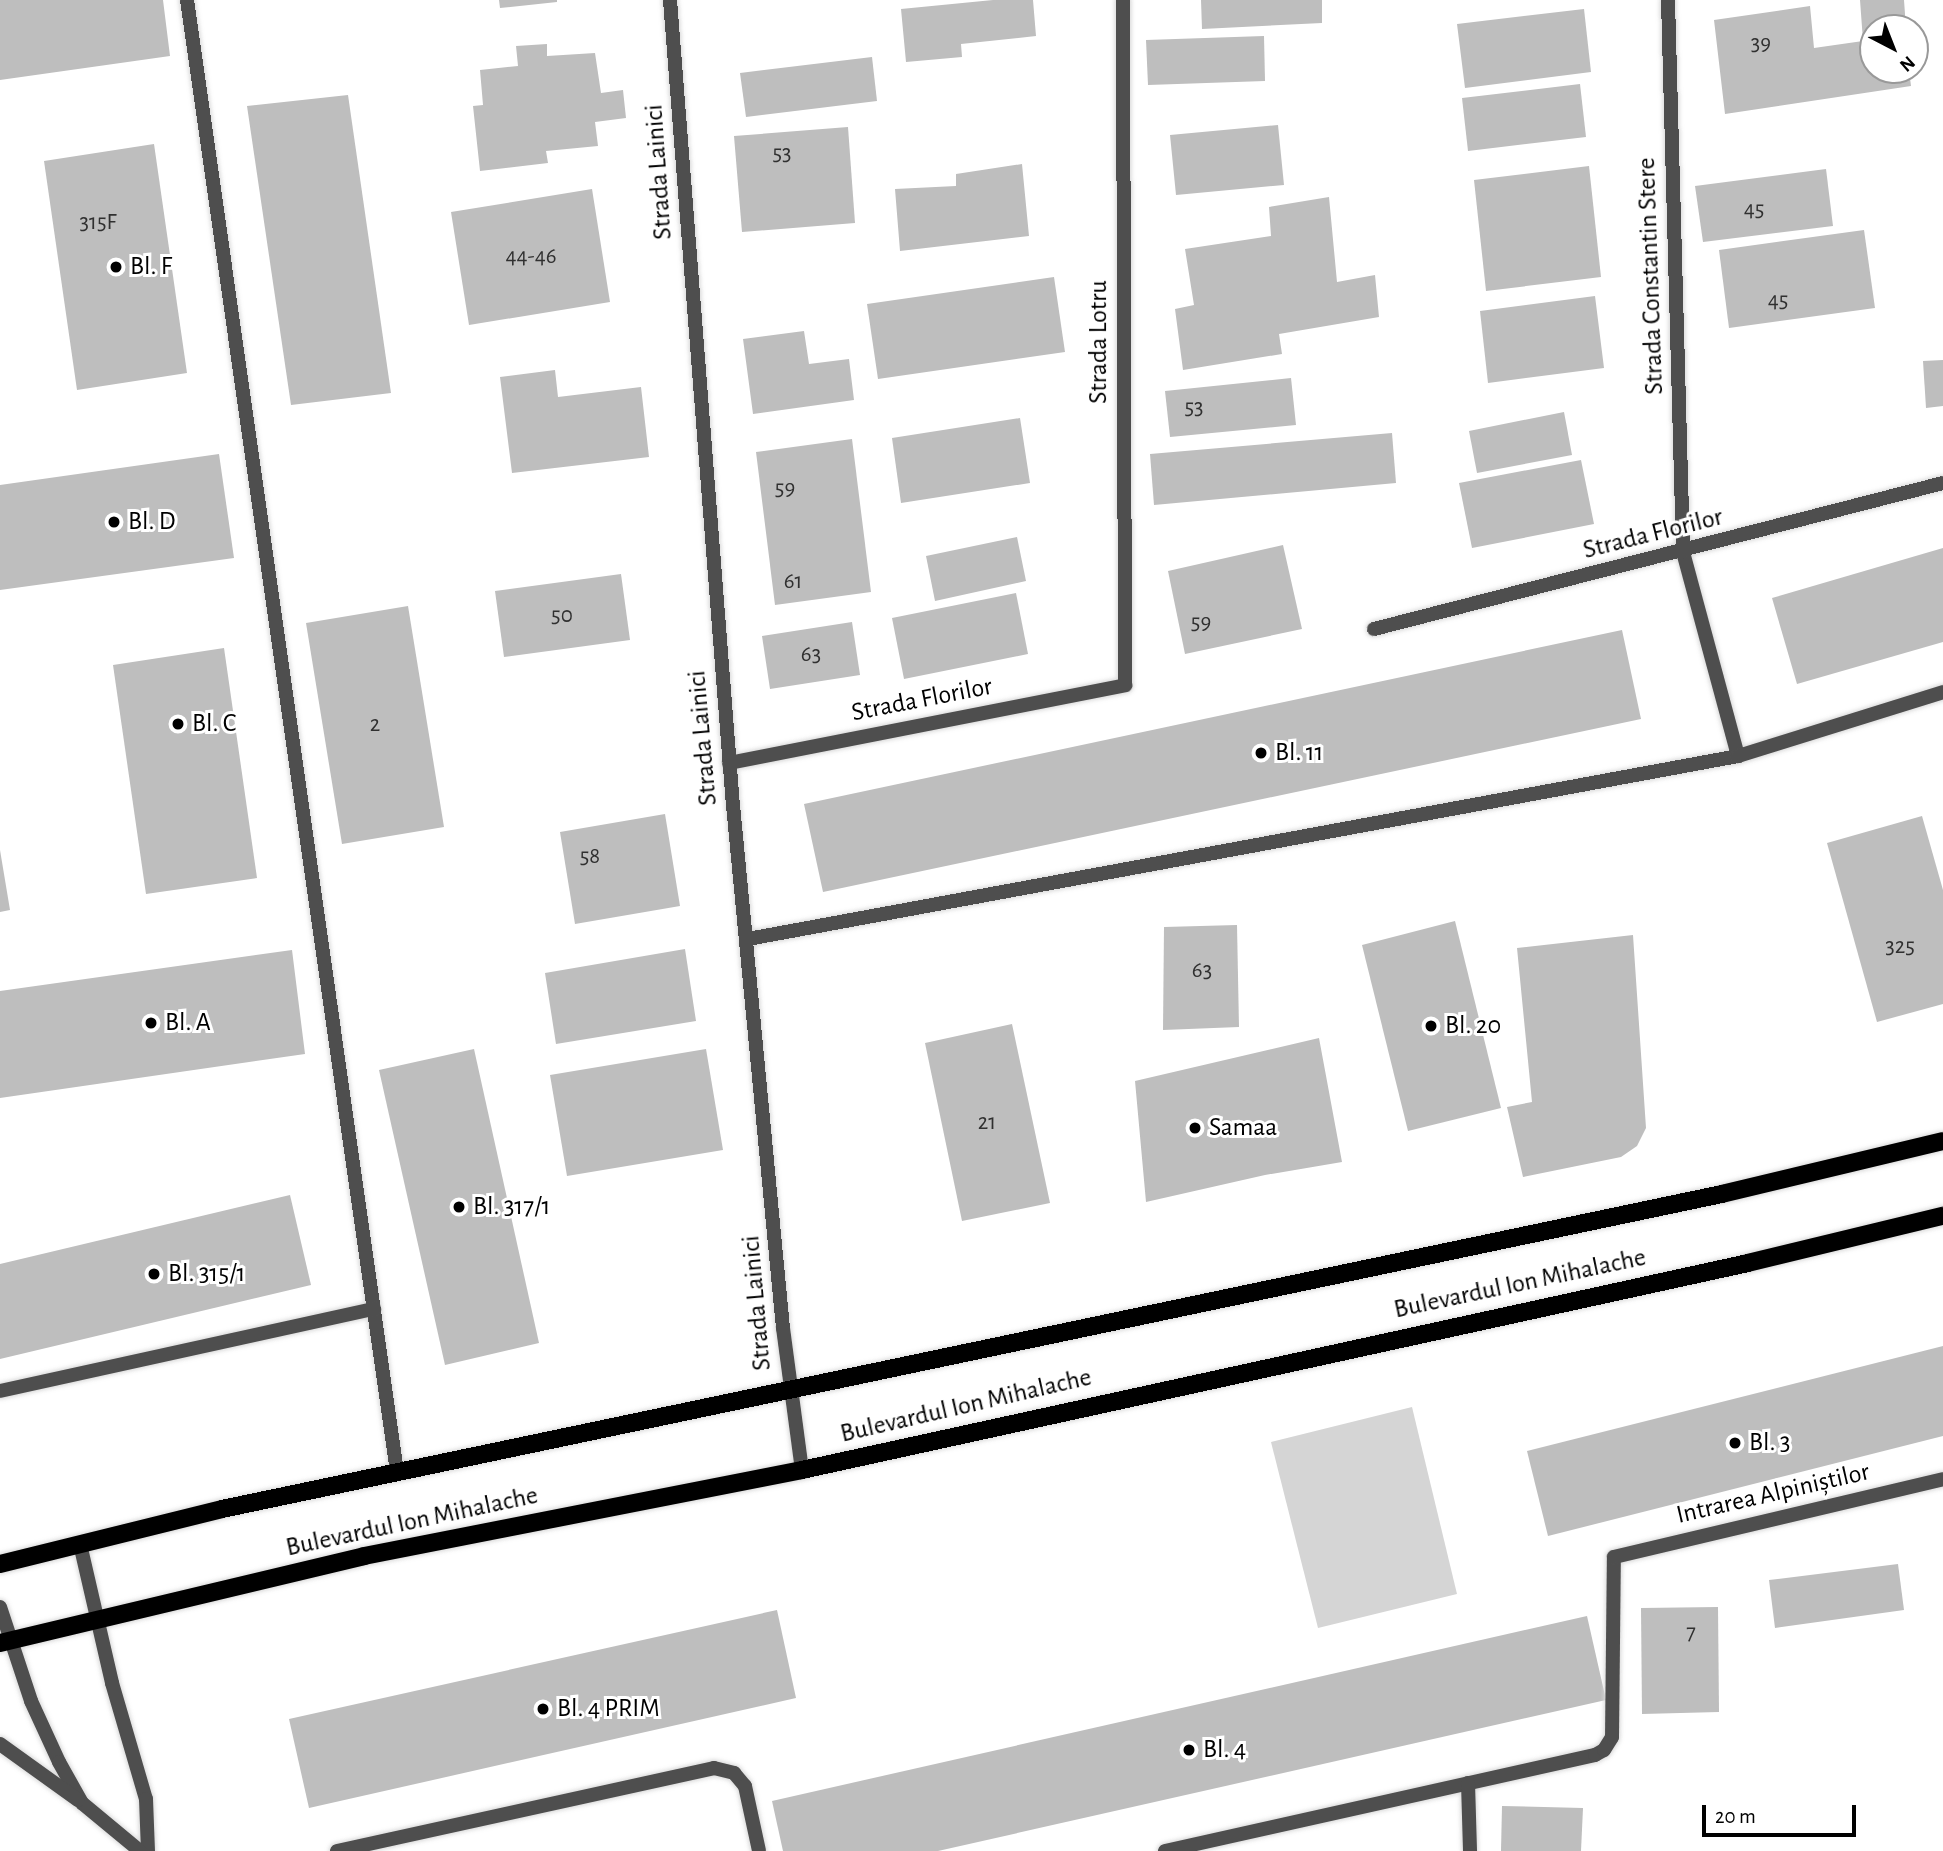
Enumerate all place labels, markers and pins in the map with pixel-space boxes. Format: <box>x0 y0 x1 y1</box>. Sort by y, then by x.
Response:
place label: Bl. F <box>130 251 172 283</box>
marker: Bl. F <box>108 259 124 275</box>
place label: Bl. D <box>128 506 175 538</box>
marker: Bl. D <box>106 514 122 530</box>
place label: Bl. C <box>192 708 236 740</box>
marker: Bl. C <box>170 716 186 732</box>
place label: Bl. 11 <box>1275 737 1324 769</box>
marker: Bl. 11 <box>1253 745 1269 761</box>
place label: Bl. A <box>165 1007 211 1039</box>
place label: Bl. 20 <box>1445 1010 1501 1042</box>
marker: Bl. A <box>143 1015 159 1031</box>
marker: Bl. 20 <box>1423 1018 1439 1034</box>
place label: Samaa <box>1209 1112 1277 1144</box>
marker: Samaa <box>1187 1120 1203 1136</box>
place label: Bl. 317/1 <box>473 1191 551 1223</box>
marker: Bl. 317/1 <box>451 1199 467 1215</box>
place label: Bl. 315/1 <box>168 1258 246 1290</box>
marker: Bl. 315/1 <box>146 1266 162 1282</box>
place label: Bl. 3 <box>1749 1427 1790 1459</box>
marker: Bl. 3 <box>1727 1435 1743 1451</box>
place label: Bl. 4 PRIM <box>557 1693 660 1725</box>
marker: Bl. 4 PRIM <box>535 1701 551 1717</box>
place label: Bl. 4 <box>1203 1734 1246 1766</box>
marker: Bl. 4 <box>1181 1742 1197 1758</box>

